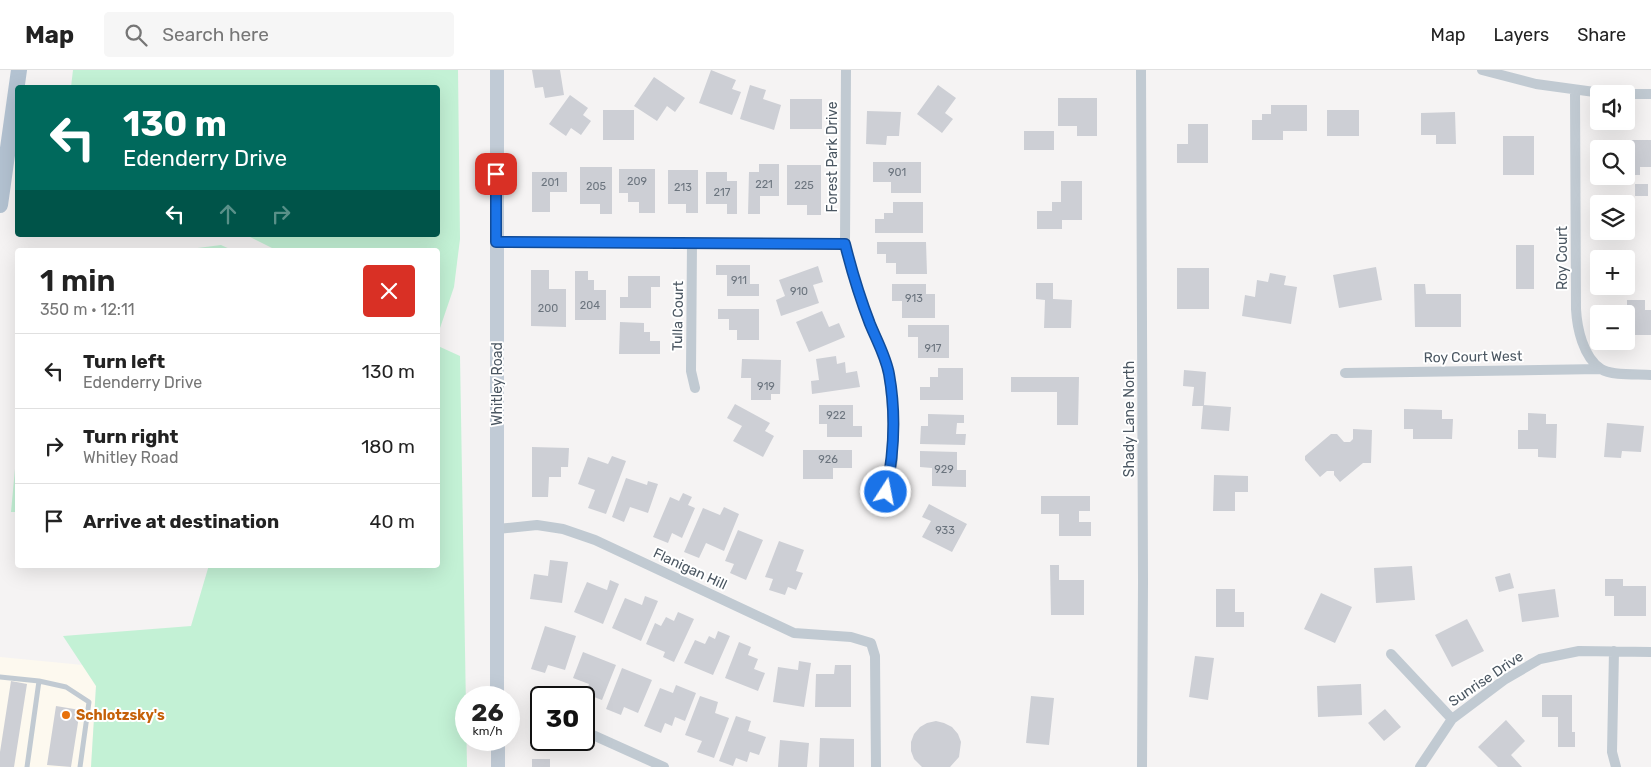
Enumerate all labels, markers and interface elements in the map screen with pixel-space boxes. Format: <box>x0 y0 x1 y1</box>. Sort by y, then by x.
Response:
search box <box>104 12 454 57</box>
text: Map <box>25 21 74 49</box>
icon: search <box>122 21 150 49</box>
text: Search here <box>162 23 269 46</box>
text: Map <box>1431 24 1466 46</box>
text: Layers <box>1494 24 1549 46</box>
text: Share <box>1577 24 1626 46</box>
map controls <box>1590 85 1635 350</box>
button: sound <box>1590 85 1635 130</box>
street label: Forest Park Drive <box>824 101 841 213</box>
text: 130 m <box>123 103 227 145</box>
icon: left <box>40 105 105 170</box>
button: search <box>1590 140 1635 185</box>
text: Edenderry Drive <box>123 145 287 172</box>
pin <box>475 153 517 195</box>
icon: arrive <box>482 160 510 188</box>
house number: 901 <box>888 166 906 179</box>
house number: 209 <box>627 175 647 188</box>
house number: 201 <box>541 176 559 189</box>
house number: 221 <box>755 178 773 191</box>
house number: 225 <box>794 179 814 192</box>
house number: 205 <box>586 180 606 193</box>
house number: 213 <box>674 181 692 194</box>
house number: 217 <box>714 186 731 199</box>
button: layers <box>1590 195 1635 240</box>
icon: left <box>161 200 189 228</box>
icon: ahead <box>214 200 242 228</box>
icon: right <box>267 200 295 228</box>
street label: Roy Court <box>1554 225 1571 290</box>
button: + <box>1590 250 1635 295</box>
text: 1 min <box>40 263 115 299</box>
button: close <box>363 265 415 317</box>
house number: 911 <box>731 274 747 287</box>
street label: Tulla Court <box>669 280 687 351</box>
house number: 910 <box>790 285 808 298</box>
house number: 913 <box>905 292 923 305</box>
house number: 204 <box>580 299 600 312</box>
text: 350 m · 12:11 <box>40 300 135 319</box>
house number: 200 <box>538 302 558 315</box>
button: − <box>1590 305 1635 350</box>
street label: Whitley Road <box>489 342 506 426</box>
house number: 917 <box>925 342 942 355</box>
street label: Roy Court West <box>1423 348 1523 366</box>
text: Turn left <box>83 350 165 373</box>
icon: left <box>40 357 68 385</box>
text: 130 m <box>362 360 415 383</box>
street label: Shady Lane North <box>1121 361 1138 477</box>
text: Edenderry Drive <box>83 373 202 392</box>
house number: 919 <box>757 380 775 393</box>
house number: 922 <box>826 409 846 422</box>
text: Turn right <box>83 425 178 448</box>
icon: right <box>40 432 68 460</box>
text: 180 m <box>361 435 415 458</box>
text: Whitley Road <box>83 448 178 467</box>
house number: 926 <box>818 453 838 466</box>
house number: 929 <box>934 463 954 476</box>
position arrow <box>859 465 911 517</box>
icon: arrive <box>40 507 68 535</box>
text: Arrive at destination <box>83 510 279 533</box>
text: 40 m <box>370 510 415 533</box>
house number: 933 <box>935 524 955 537</box>
street label: Flanigan Hill <box>650 545 730 593</box>
street label: Sunrise Drive <box>1445 648 1527 710</box>
speed limit sign: 30 <box>530 686 595 751</box>
text: 26 <box>471 698 504 727</box>
place label: Schlotzsky's <box>76 707 165 724</box>
marker: Schlotzsky's <box>60 709 72 721</box>
text: km/h <box>473 724 502 738</box>

